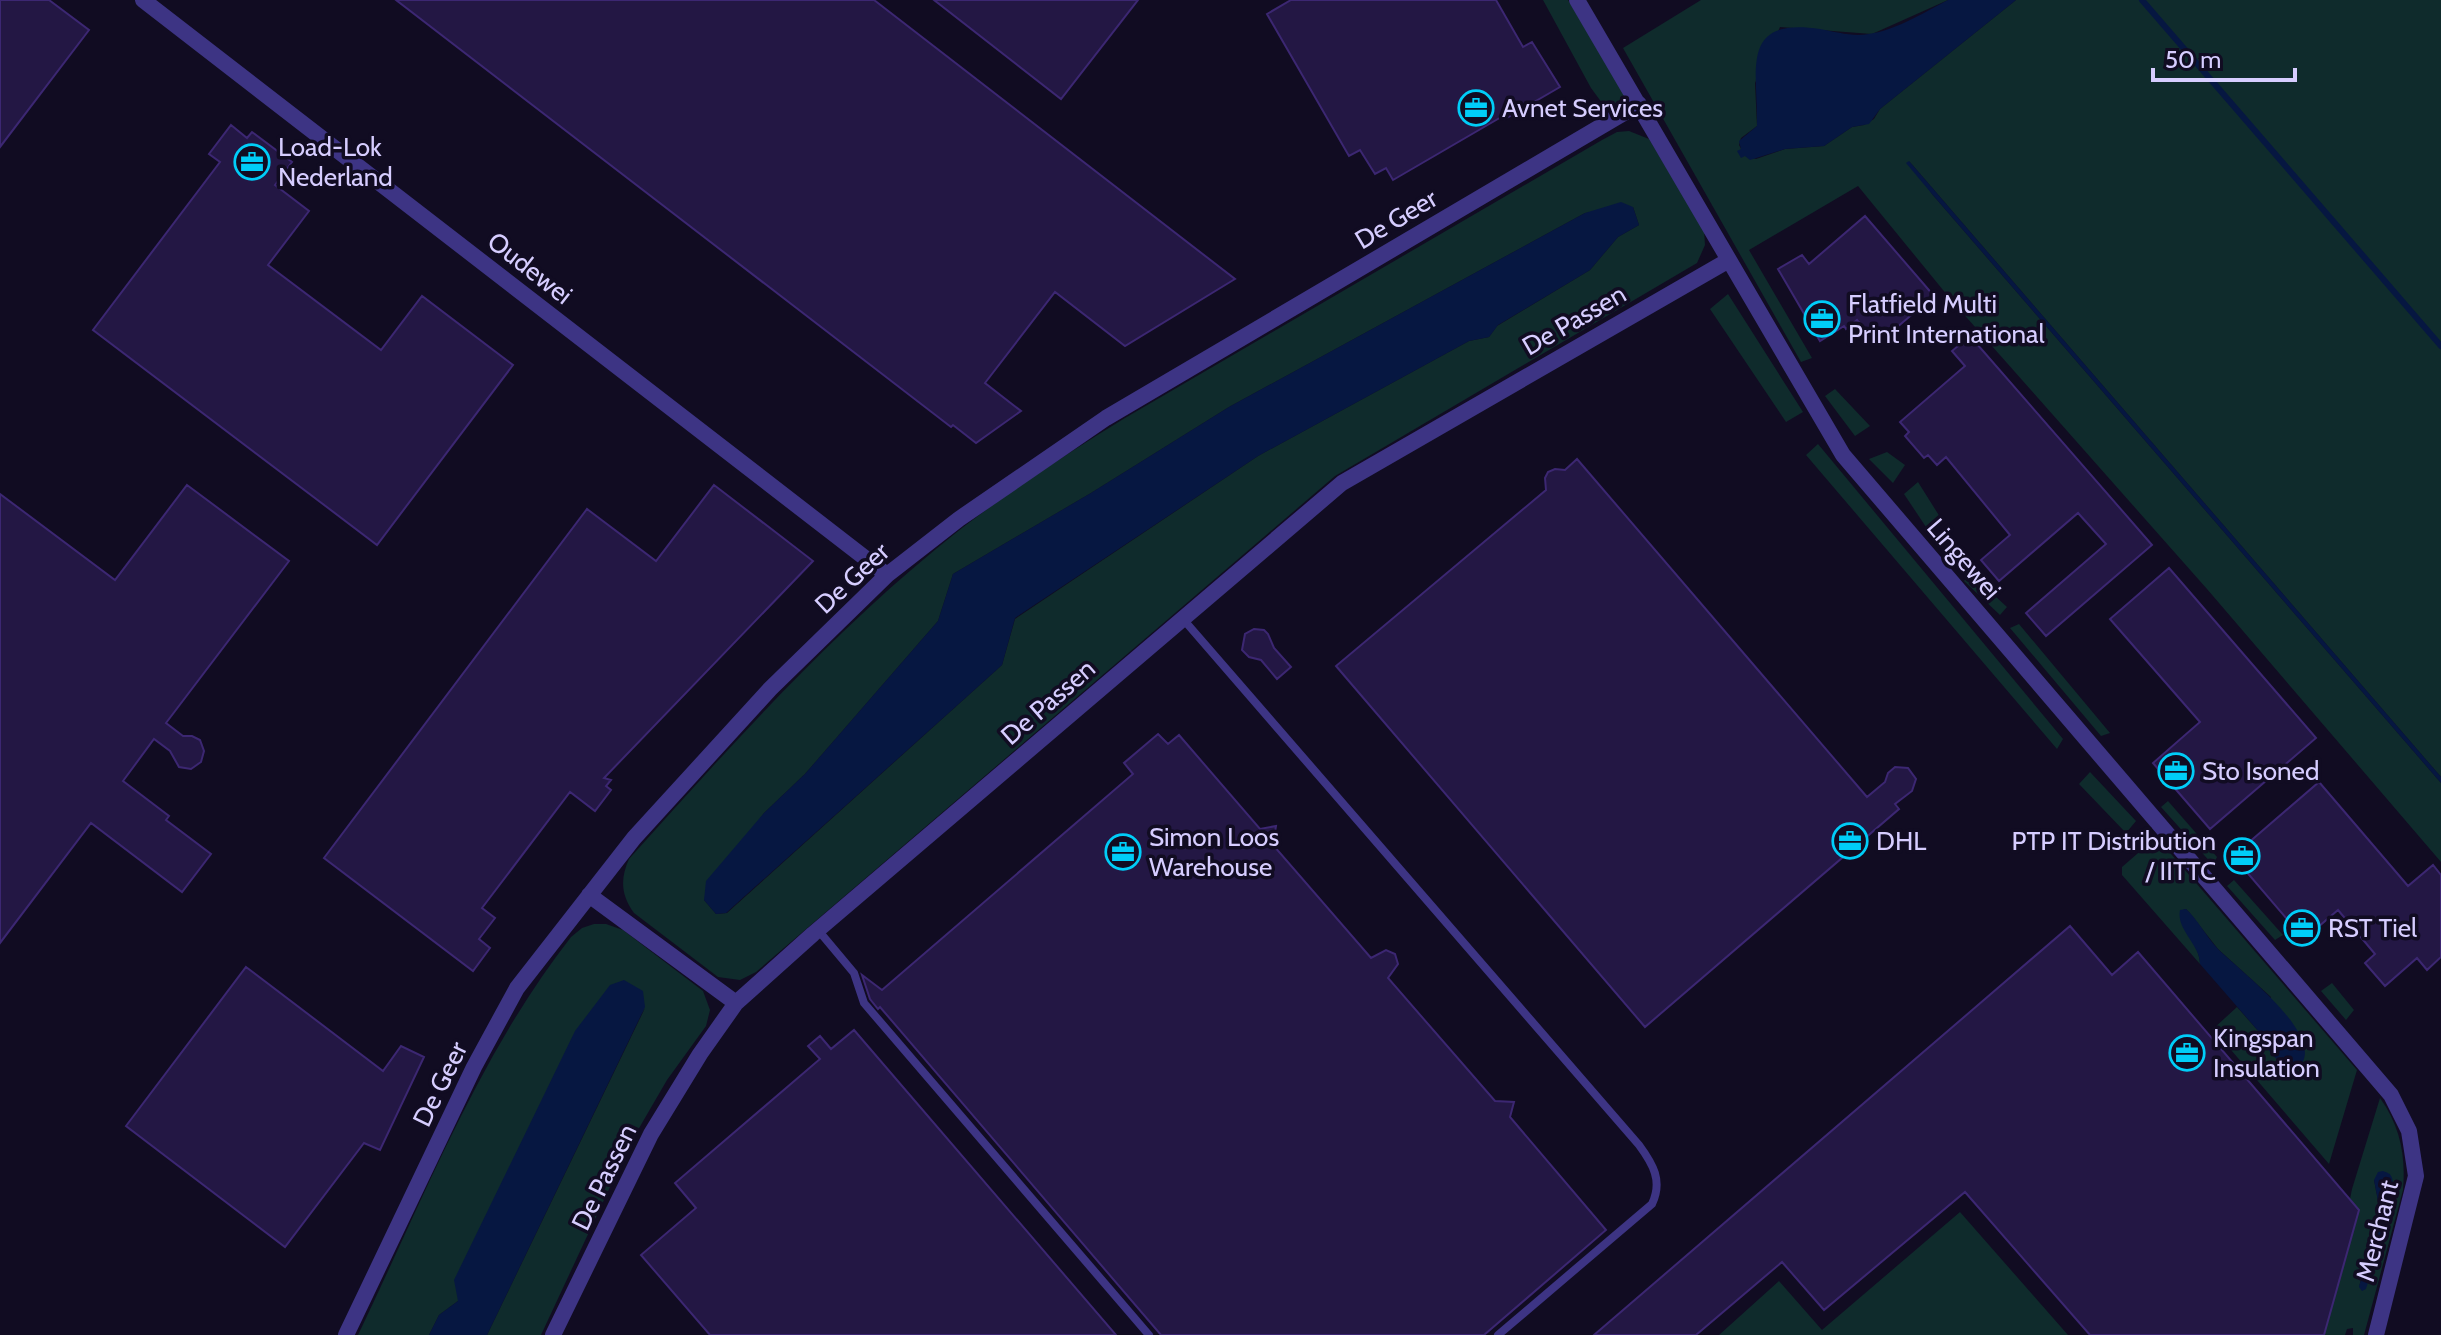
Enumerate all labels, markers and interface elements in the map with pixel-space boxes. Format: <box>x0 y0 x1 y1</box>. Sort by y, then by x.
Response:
scale bar <box>2153 32 2295 82</box>
text: 50 m <box>2165 45 2221 74</box>
office icon: Avnet Services <box>1457 89 1495 127</box>
place label: Avnet Services <box>1502 92 1663 124</box>
place label: Load-Lok Nederland <box>278 131 393 193</box>
office icon: Load-Lok Nederland <box>233 143 271 181</box>
street label: De Geer <box>1349 182 1444 256</box>
street label: Oudewei <box>481 225 579 311</box>
street label: De Passen <box>1517 278 1631 362</box>
place label: Flatfield Multi Print International <box>1848 288 2045 350</box>
office icon: Flatfield Multi Print International <box>1803 300 1841 338</box>
street label: Lingewei <box>1920 512 2008 606</box>
street label: De Geer <box>808 535 896 620</box>
street label: De Passen <box>994 652 1102 752</box>
office icon: Sto Isoned <box>2157 752 2195 790</box>
place label: Sto Isoned <box>2202 755 2319 787</box>
place label: Simon Loos Warehouse <box>1149 821 1279 883</box>
office icon: DHL <box>1831 822 1869 860</box>
place label: DHL <box>1876 825 1926 857</box>
place label: PTP IT Distribution / IITTC <box>2012 825 2216 887</box>
office icon: Simon Loos Warehouse <box>1104 833 1142 871</box>
office icon: PTP IT Distribution / IITTC <box>2223 837 2261 875</box>
office icon: RST Tiel <box>2283 909 2321 947</box>
place label: RST Tiel <box>2328 912 2417 944</box>
place label: Kingspan Insulation <box>2213 1022 2320 1084</box>
office icon: Kingspan Insulation <box>2168 1034 2206 1072</box>
street label: De Geer <box>406 1036 474 1132</box>
street label: De Passen <box>565 1119 643 1235</box>
street label: Merchant <box>2349 1177 2405 1285</box>

